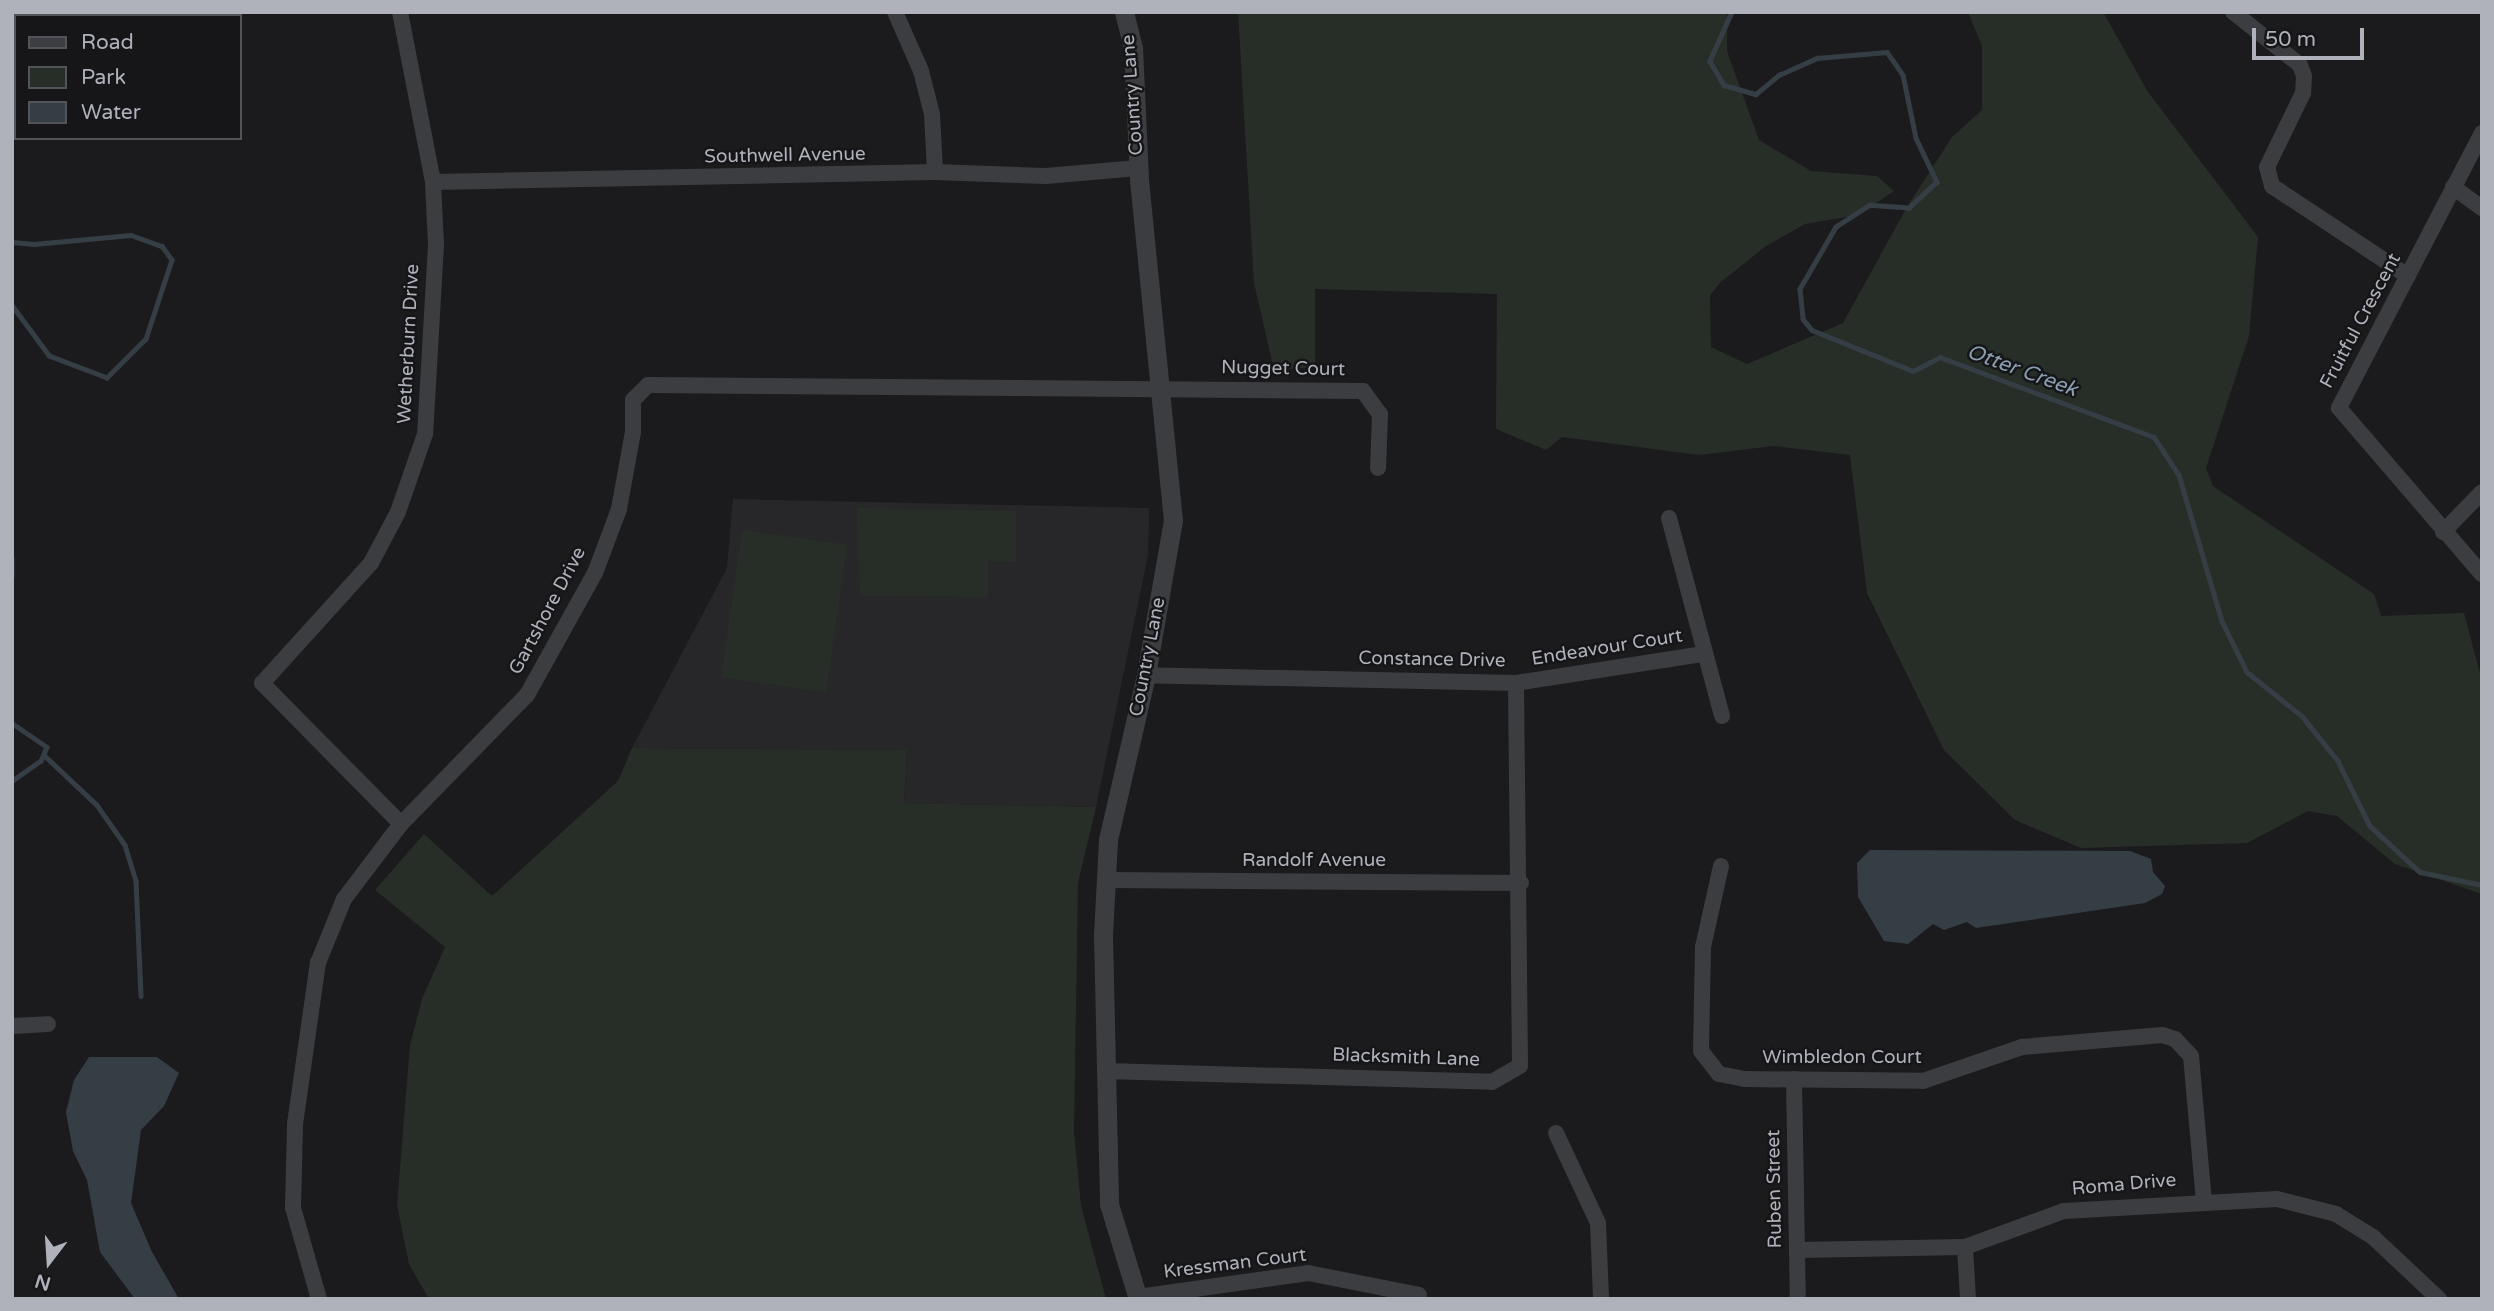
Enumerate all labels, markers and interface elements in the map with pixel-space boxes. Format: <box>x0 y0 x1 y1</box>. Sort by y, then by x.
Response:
legend <box>14 14 242 140</box>
scale bar <box>2256 14 2368 58</box>
text: 50 m <box>2265 27 2316 52</box>
text: Road <box>81 30 134 55</box>
street label: Country Lane <box>1117 34 1149 156</box>
text: Park <box>81 65 126 90</box>
text: Water <box>81 100 141 125</box>
street label: Southwell Avenue <box>704 143 866 169</box>
street label: Fruitful Crescent <box>2316 250 2406 392</box>
street label: Wetherburn Drive <box>393 263 425 425</box>
water label: Otter Creek <box>1963 339 2081 403</box>
street label: Nugget Court <box>1221 357 1345 381</box>
street label: Gartshore Drive <box>505 543 591 679</box>
street label: Country Lane <box>1125 595 1171 719</box>
street label: Endeavour Court <box>1530 625 1684 671</box>
street label: Constance Drive <box>1358 647 1506 673</box>
street label: Randolf Avenue <box>1242 850 1386 872</box>
street label: Blacksmith Lane <box>1332 1044 1480 1072</box>
street label: Wimbledon Court <box>1762 1047 1922 1069</box>
street label: Ruben Street <box>1763 1129 1787 1249</box>
street label: Roma Drive <box>2071 1169 2177 1201</box>
north arrow <box>14 1227 84 1297</box>
street label: Kressman Court <box>1162 1244 1308 1284</box>
text: N <box>32 1269 53 1295</box>

